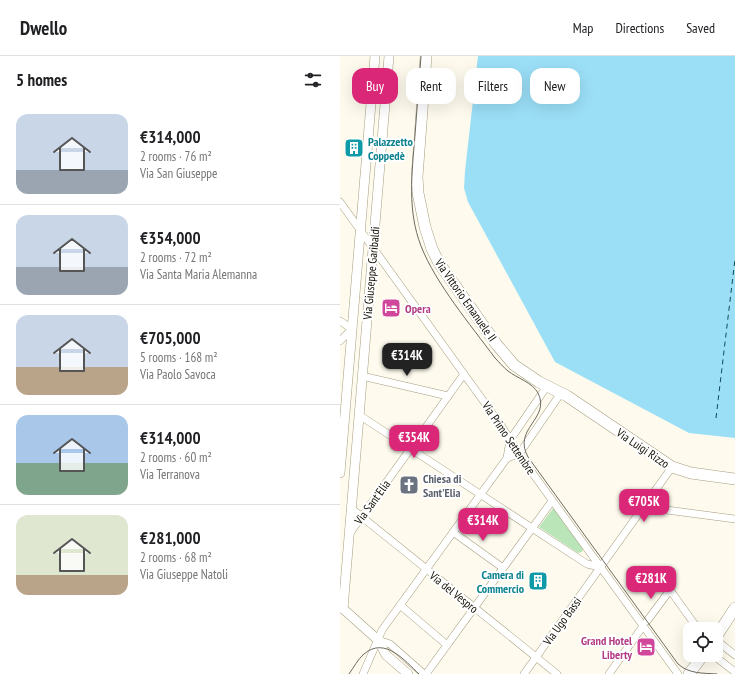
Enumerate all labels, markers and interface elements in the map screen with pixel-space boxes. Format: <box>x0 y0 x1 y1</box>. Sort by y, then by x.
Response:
text: Dwello <box>20 16 67 40</box>
text: Map <box>573 19 593 37</box>
text: Directions <box>615 19 664 37</box>
text: Saved <box>686 19 715 37</box>
chip: Buy <box>352 68 398 104</box>
chip: Rent <box>406 68 456 104</box>
chip: Filters <box>464 68 522 104</box>
chip: New <box>530 68 580 104</box>
text: 5 homes <box>16 69 67 91</box>
icon: filters <box>302 69 324 91</box>
text: €314,000 <box>140 126 201 148</box>
icon: home <box>48 130 96 178</box>
place label: Palazzetto Coppedè <box>368 134 413 163</box>
building icon: Palazzetto Coppedè <box>343 137 365 159</box>
text: 2 rooms · 76 m² <box>140 148 212 165</box>
text: Via San Giuseppe <box>140 165 217 182</box>
street label: Via Giuseppe Garibaldi <box>359 226 383 321</box>
text: €354,000 <box>140 227 201 249</box>
icon: home <box>48 231 96 279</box>
text: 2 rooms · 72 m² <box>140 249 212 266</box>
street label: Via Vittorio Emanuele II <box>431 255 500 344</box>
text: Via Santa Maria Alemanna <box>140 266 257 283</box>
hotel icon: Opera <box>380 297 402 319</box>
place label: Opera <box>405 301 431 316</box>
text: €705,000 <box>140 327 201 349</box>
icon: home <box>48 331 96 379</box>
pin: €314K <box>379 343 435 377</box>
text: €314K <box>391 347 423 364</box>
text: 5 rooms · 168 m² <box>140 349 218 366</box>
text: Via Paolo Savoca <box>140 366 216 383</box>
street label: Via Primo Settembre <box>479 398 539 477</box>
street label: Via Luigi Rizzo <box>613 424 672 471</box>
pin: €354K <box>386 425 442 459</box>
text: €314,000 <box>140 427 201 449</box>
text: €354K <box>398 429 430 446</box>
icon: home <box>48 431 96 479</box>
text: 2 rooms · 60 m² <box>140 449 212 466</box>
text: Via Terranova <box>140 466 200 483</box>
place label: Chiesa di Sant'Elia <box>423 471 462 500</box>
church icon: Chiesa di Sant'Elia <box>398 474 420 496</box>
street label: Via Sant'Elia <box>350 477 393 528</box>
pin: €705K <box>616 489 672 523</box>
text: €705K <box>628 493 660 510</box>
pin: €314K <box>455 508 511 542</box>
text: €314K <box>467 512 499 529</box>
text: €281,000 <box>140 527 201 549</box>
icon: home <box>48 531 96 579</box>
text: 2 rooms · 68 m² <box>140 549 212 566</box>
text: Via Giuseppe Natoli <box>140 566 228 583</box>
pin: €281K <box>623 566 679 600</box>
street label: Via del Vespro <box>426 567 481 616</box>
place label: Camera di Commercio <box>477 567 525 596</box>
building icon: Camera di Commercio <box>527 570 549 592</box>
text: €281K <box>635 570 667 587</box>
street label: Via Ugo Bassi <box>539 594 584 649</box>
map controls <box>683 622 723 662</box>
button: locate <box>683 622 723 662</box>
place label: Grand Hotel Liberty <box>581 633 632 662</box>
hotel icon: Grand Hotel Liberty <box>635 636 657 658</box>

